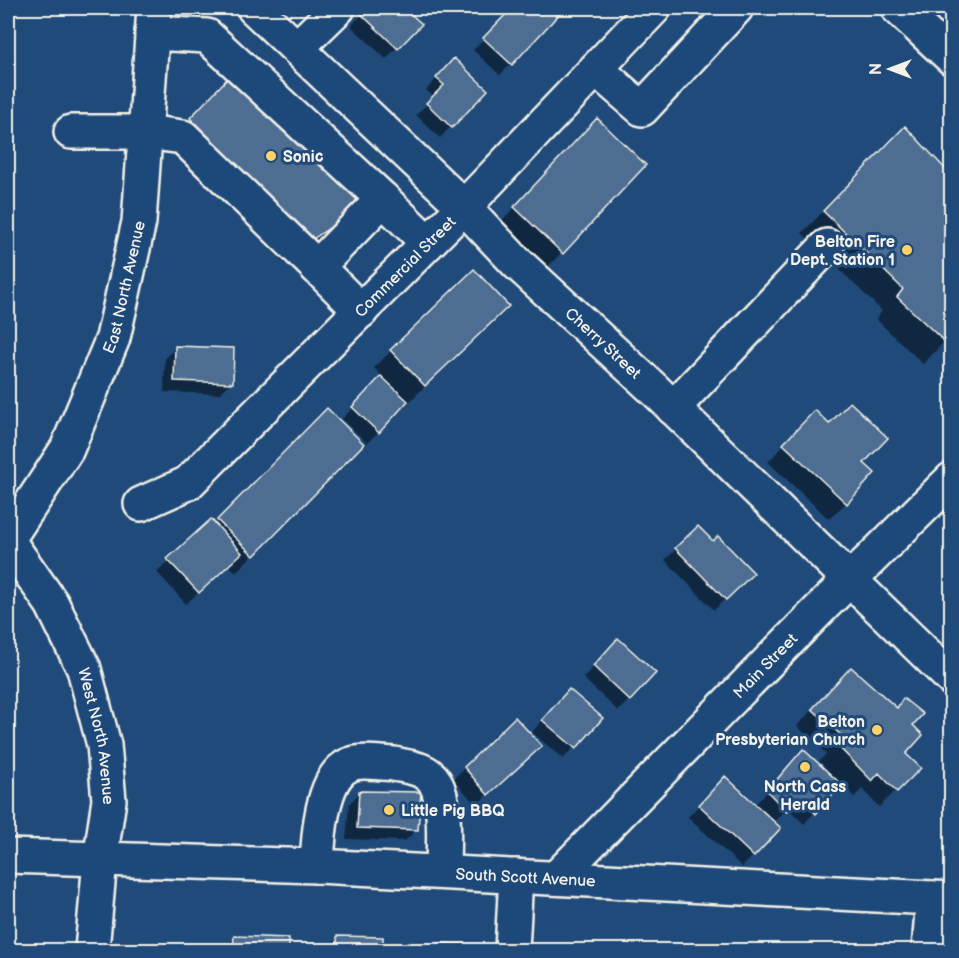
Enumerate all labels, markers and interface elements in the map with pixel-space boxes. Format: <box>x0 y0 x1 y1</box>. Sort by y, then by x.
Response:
north arrow <box>860 39 920 99</box>
text: N <box>867 63 886 75</box>
place label: Sonic <box>283 148 324 167</box>
marker: Sonic <box>264 149 278 163</box>
street label: Commercial Street <box>351 213 460 322</box>
street label: East North Avenue <box>100 219 150 357</box>
place label: Belton Fire Dept. Station 1 <box>790 233 895 270</box>
marker: Belton Fire Dept. Station 1 <box>900 243 914 257</box>
street label: Cherry Street <box>561 304 644 383</box>
street label: Main Street <box>730 630 802 703</box>
street label: West North Avenue <box>73 666 117 806</box>
place label: Belton Presbyterian Church <box>715 713 865 750</box>
marker: Belton Presbyterian Church <box>870 723 884 737</box>
marker: North Cass Herald <box>798 760 812 774</box>
place label: North Cass Herald <box>764 778 846 815</box>
place label: Little Pig BBQ <box>401 802 504 821</box>
marker: Little Pig BBQ <box>382 803 396 817</box>
street label: South Scott Avenue <box>455 865 597 891</box>

